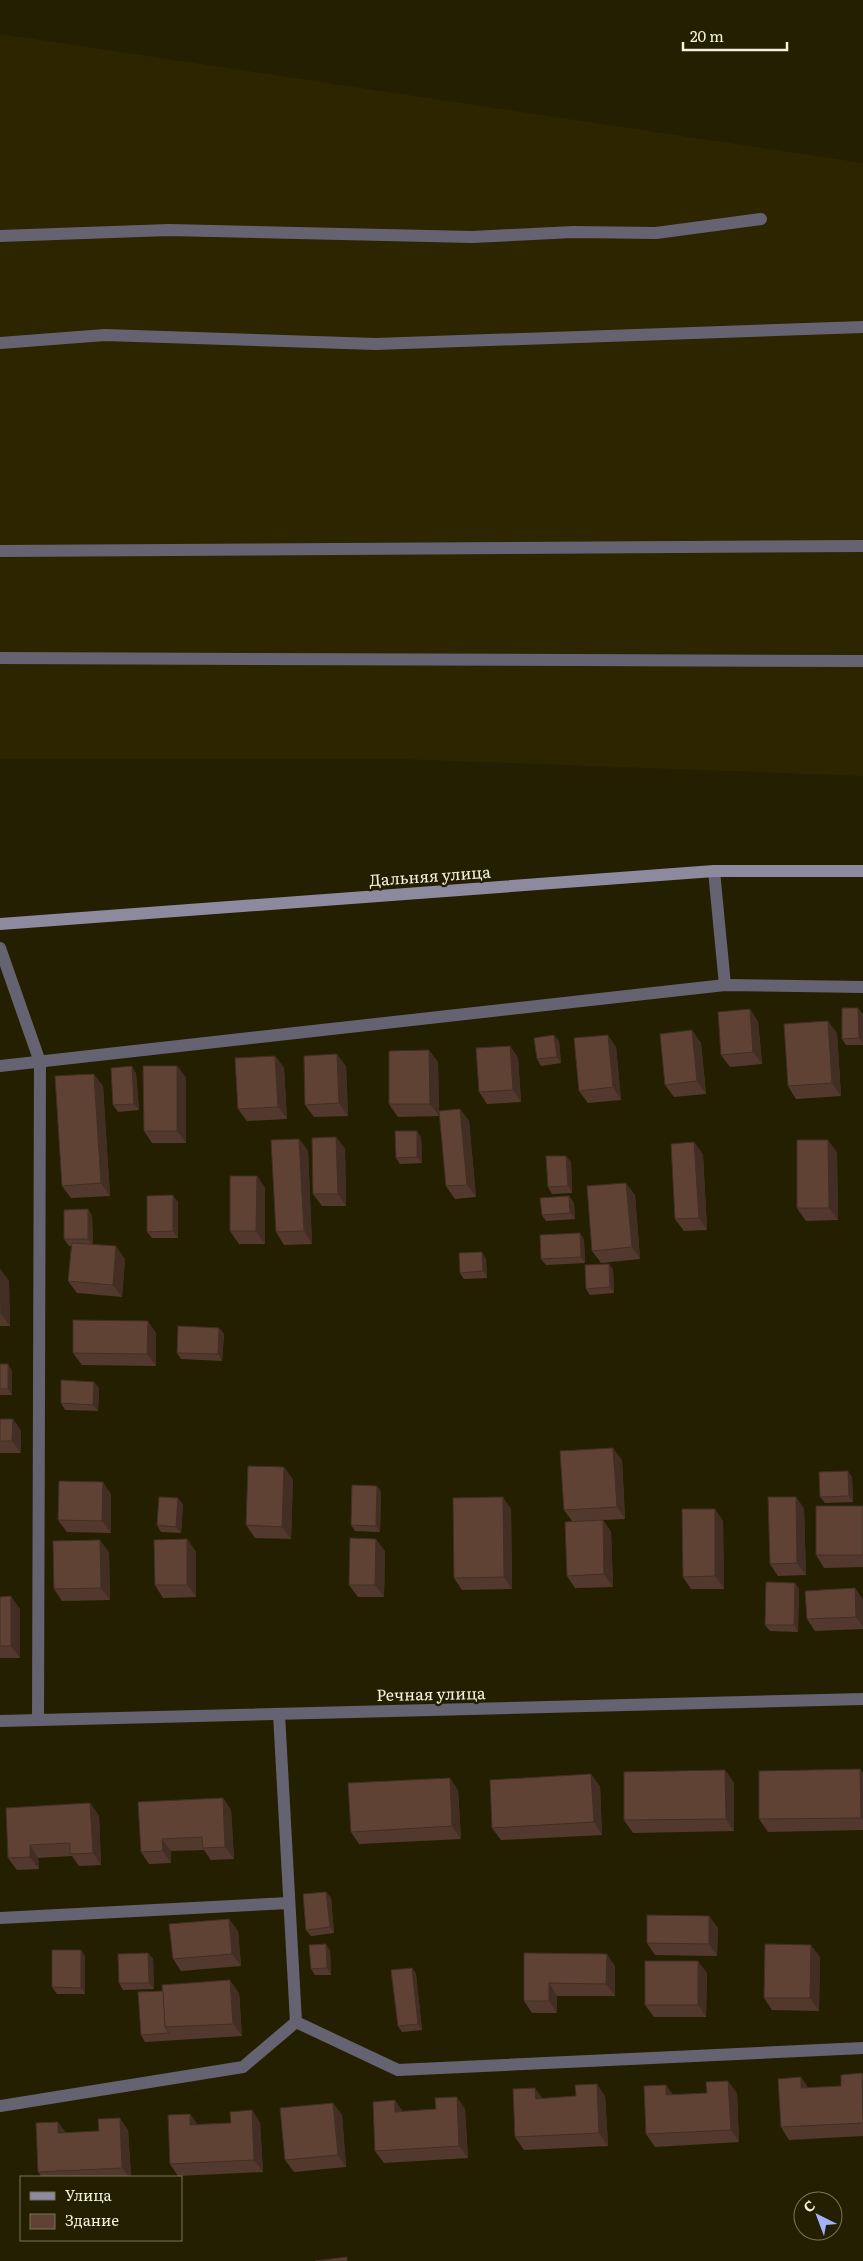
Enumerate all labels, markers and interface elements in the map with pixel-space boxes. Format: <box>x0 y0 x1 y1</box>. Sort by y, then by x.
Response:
scale bar <box>683 20 787 52</box>
text: 20 m <box>690 24 724 47</box>
street label: Дальняя улица <box>368 859 492 891</box>
street label: Речная улица <box>376 1680 486 1706</box>
legend <box>20 2176 182 2241</box>
text: Улица <box>65 2183 113 2206</box>
north arrow <box>793 2191 843 2241</box>
text: С <box>798 2195 819 2216</box>
text: Здание <box>65 2208 119 2231</box>

